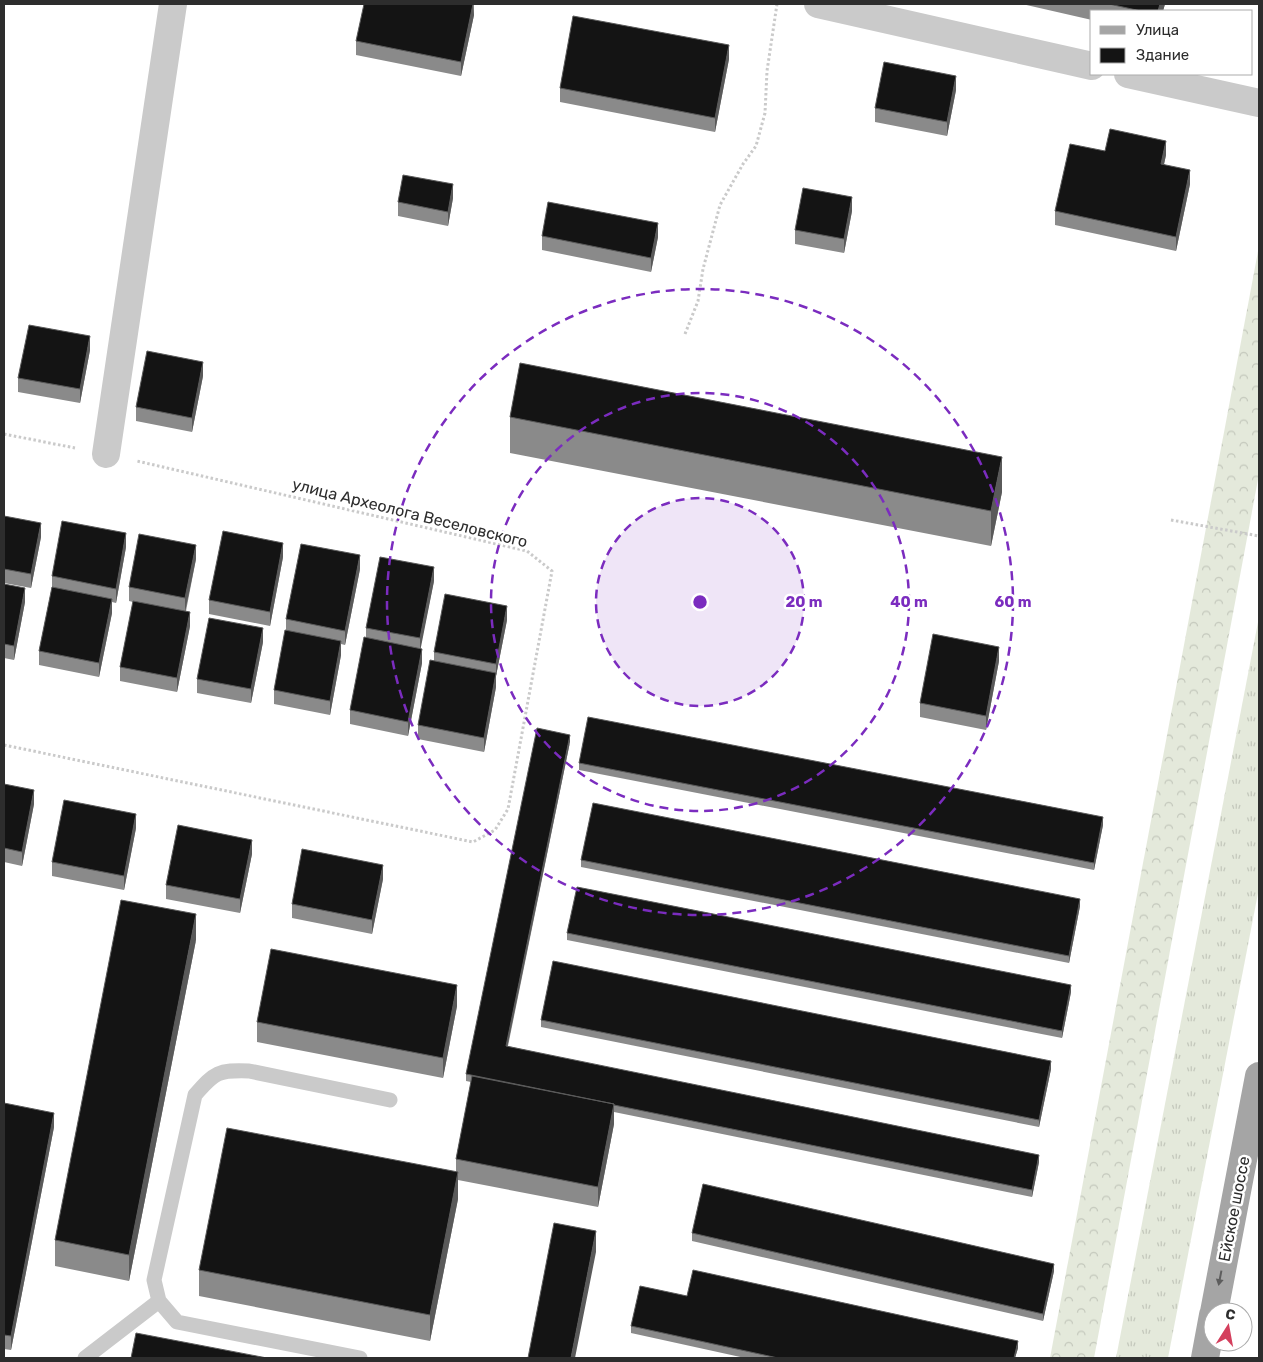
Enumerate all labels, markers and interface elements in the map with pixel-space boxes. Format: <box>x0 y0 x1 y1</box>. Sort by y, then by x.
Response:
legend <box>1090 10 1253 75</box>
text: Улица <box>1136 21 1179 39</box>
text: Здание <box>1136 46 1189 64</box>
street label: улица Археолога Веселовского <box>290 475 530 551</box>
centre of rings <box>691 593 709 611</box>
text: 20 m <box>786 593 822 611</box>
text: 40 m <box>890 593 928 611</box>
text: 60 m <box>995 593 1031 611</box>
street label: Ейское шоссе <box>1214 1155 1254 1263</box>
one-way arrow <box>1216 1271 1224 1286</box>
north arrow <box>1203 1302 1253 1352</box>
text: С <box>1224 1305 1237 1324</box>

